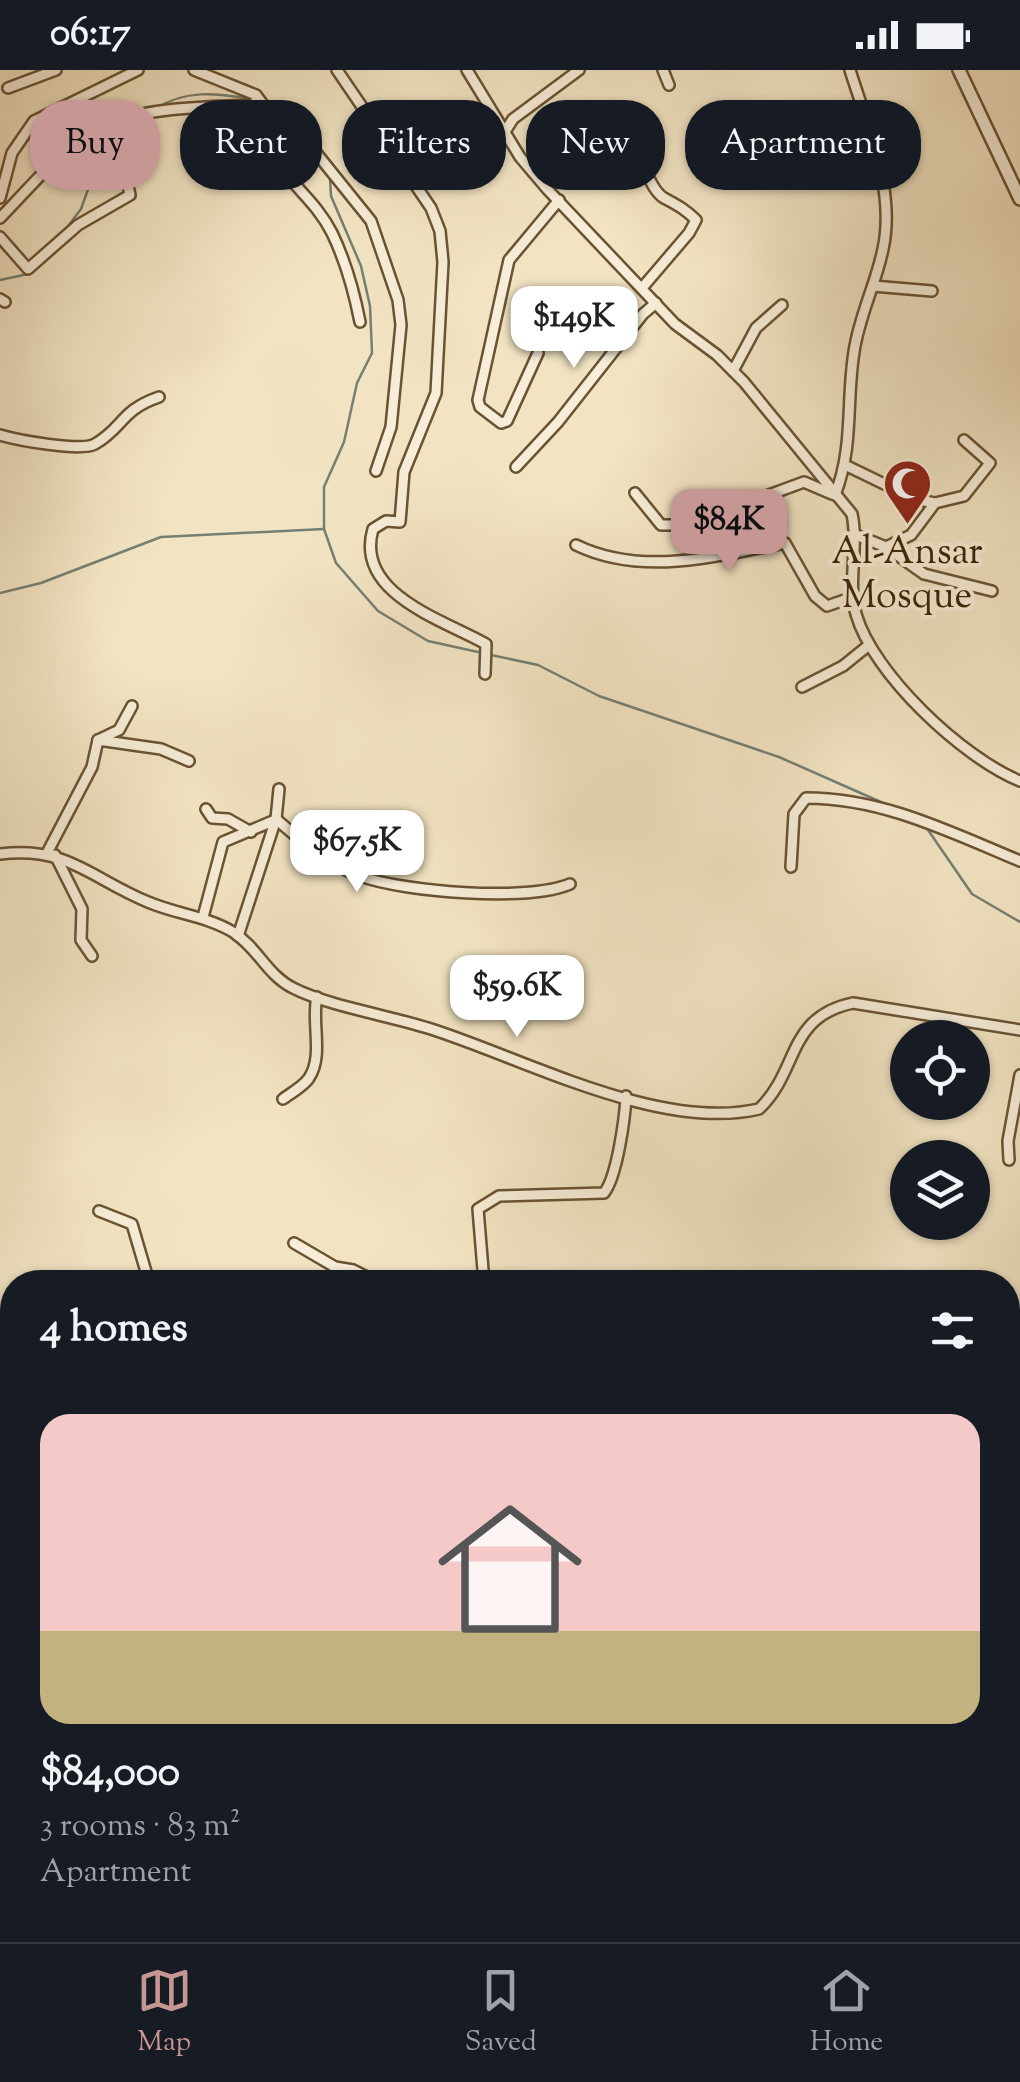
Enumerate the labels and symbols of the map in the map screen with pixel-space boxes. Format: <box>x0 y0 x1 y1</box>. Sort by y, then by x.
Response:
pin: $149K <box>504 286 644 371</box>
mosque icon: Al-Ansar Mosque <box>881 458 933 526</box>
pin: $84K <box>670 489 788 574</box>
place label: Al-Ansar Mosque <box>831 527 983 625</box>
pin: $67.5K <box>276 810 438 895</box>
pin: $59.6K <box>436 955 598 1040</box>

